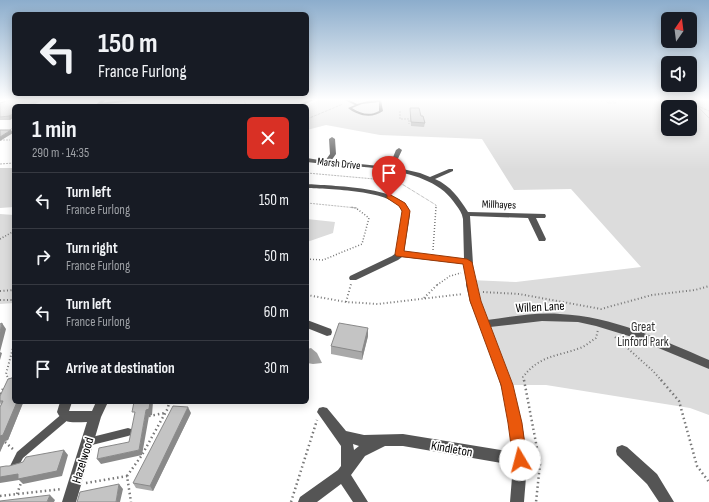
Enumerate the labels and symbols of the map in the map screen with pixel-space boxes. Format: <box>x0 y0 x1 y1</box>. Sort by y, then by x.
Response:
north arrow <box>661 12 697 48</box>
street label: Marsh Drive <box>317 155 361 172</box>
pin <box>372 156 406 197</box>
street label: Millhayes <box>482 197 516 212</box>
street label: Willen Lane <box>515 298 565 316</box>
park label: Great Linford Park <box>617 319 669 350</box>
street label: Hazelwood <box>68 435 98 485</box>
street label: Kindleton <box>430 437 474 460</box>
position arrow <box>499 439 541 481</box>

